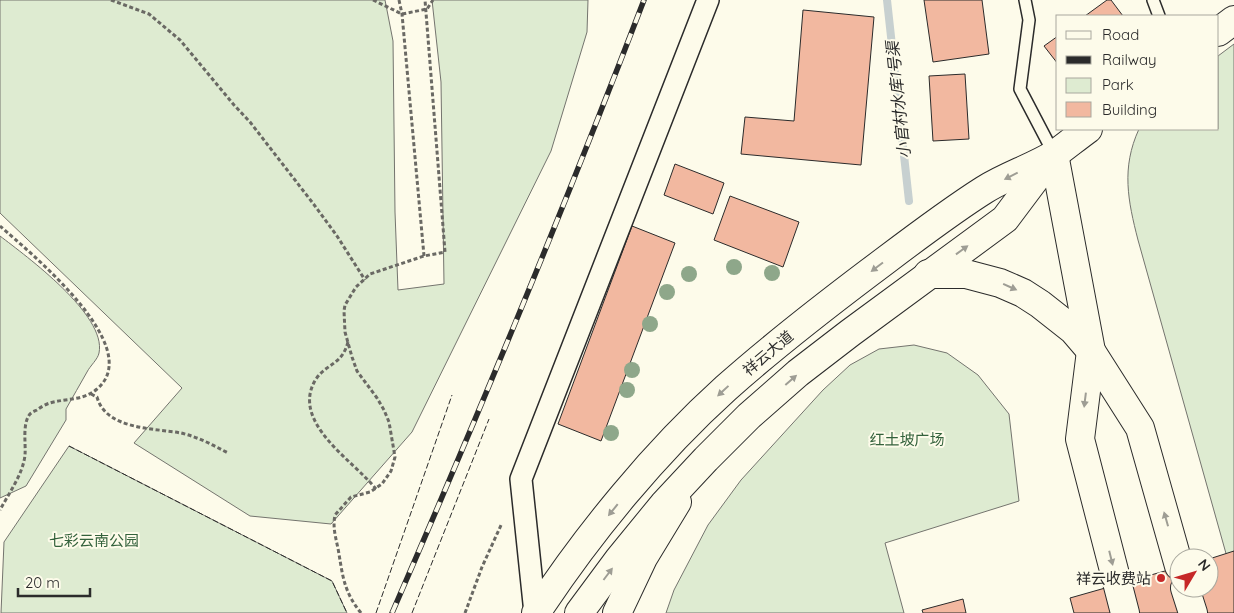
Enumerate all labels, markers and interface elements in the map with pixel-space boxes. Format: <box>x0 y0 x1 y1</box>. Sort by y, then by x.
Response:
legend <box>1056 15 1219 130</box>
text: Road <box>1102 25 1139 44</box>
water label: 小官村水库1号渠 <box>882 38 914 160</box>
text: Railway <box>1102 50 1157 69</box>
text: Park <box>1102 75 1134 94</box>
text: Building <box>1102 100 1157 119</box>
one-way arrow <box>1004 172 1018 180</box>
one-way arrow <box>955 245 969 255</box>
one-way arrow <box>870 262 884 272</box>
one-way arrow <box>1003 284 1017 292</box>
street label: 祥云大道 <box>739 326 797 380</box>
one-way arrow <box>784 374 797 385</box>
one-way arrow <box>717 385 729 397</box>
one-way arrow <box>1081 392 1089 408</box>
park label: 红土坡广场 <box>869 430 945 449</box>
one-way arrow <box>607 503 618 516</box>
one-way arrow <box>1161 511 1169 526</box>
park label: 七彩云南公园 <box>49 531 139 550</box>
north arrow <box>1169 548 1219 598</box>
one-way arrow <box>1107 550 1115 565</box>
text: N <box>1194 555 1215 575</box>
scale bar <box>18 566 90 598</box>
one-way arrow <box>603 567 613 581</box>
place label: 祥云收费站 <box>1076 569 1151 588</box>
marker: 祥云收费站 <box>1155 572 1167 584</box>
text: 20 m <box>25 573 60 592</box>

